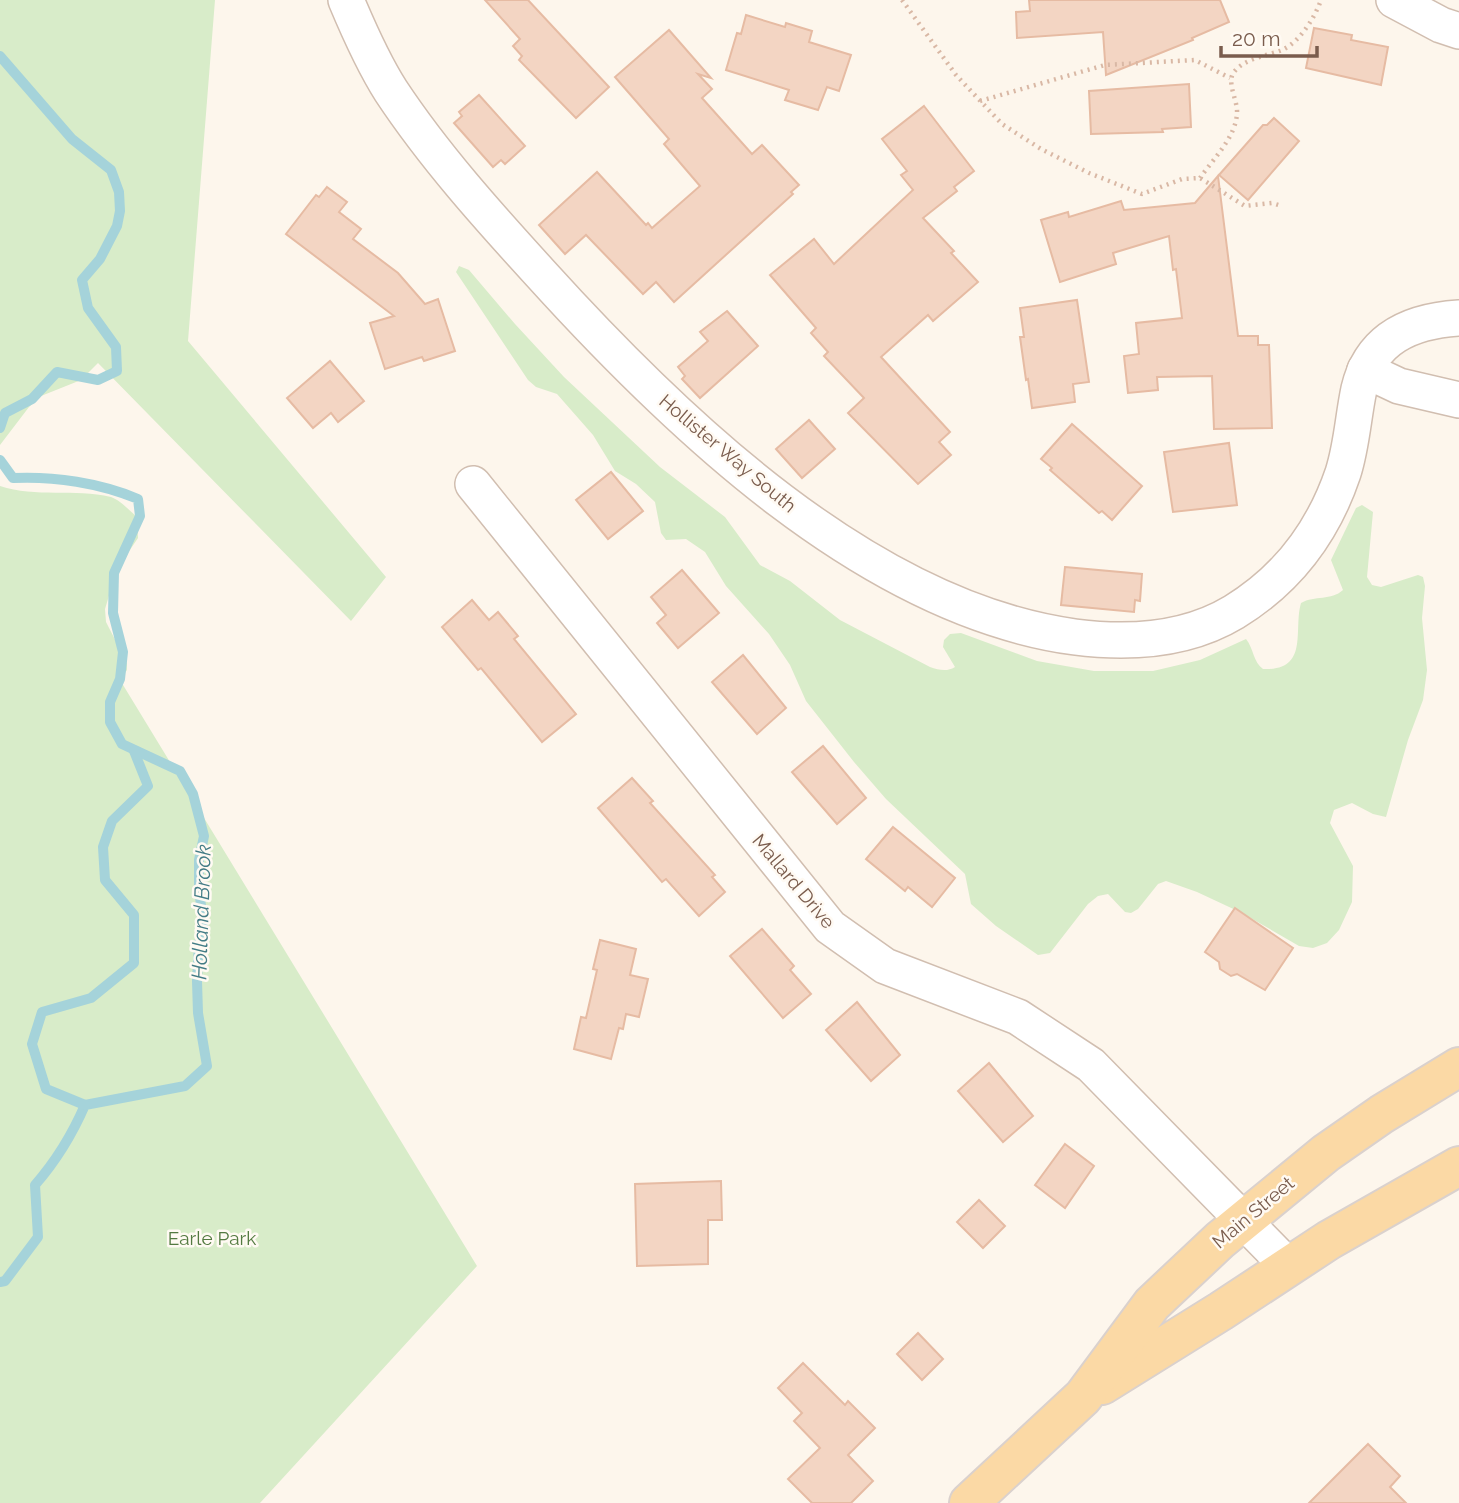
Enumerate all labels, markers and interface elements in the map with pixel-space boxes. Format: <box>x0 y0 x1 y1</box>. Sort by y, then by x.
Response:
scale bar <box>1221 14 1317 58</box>
text: 20 m <box>1232 26 1280 51</box>
street label: Hollister Way South <box>655 389 801 517</box>
street label: Mallard Drive <box>748 829 840 933</box>
water label: Holland Brook <box>186 844 216 980</box>
street label: Main Street <box>1208 1171 1299 1252</box>
park label: Earle Park <box>168 1227 256 1249</box>

